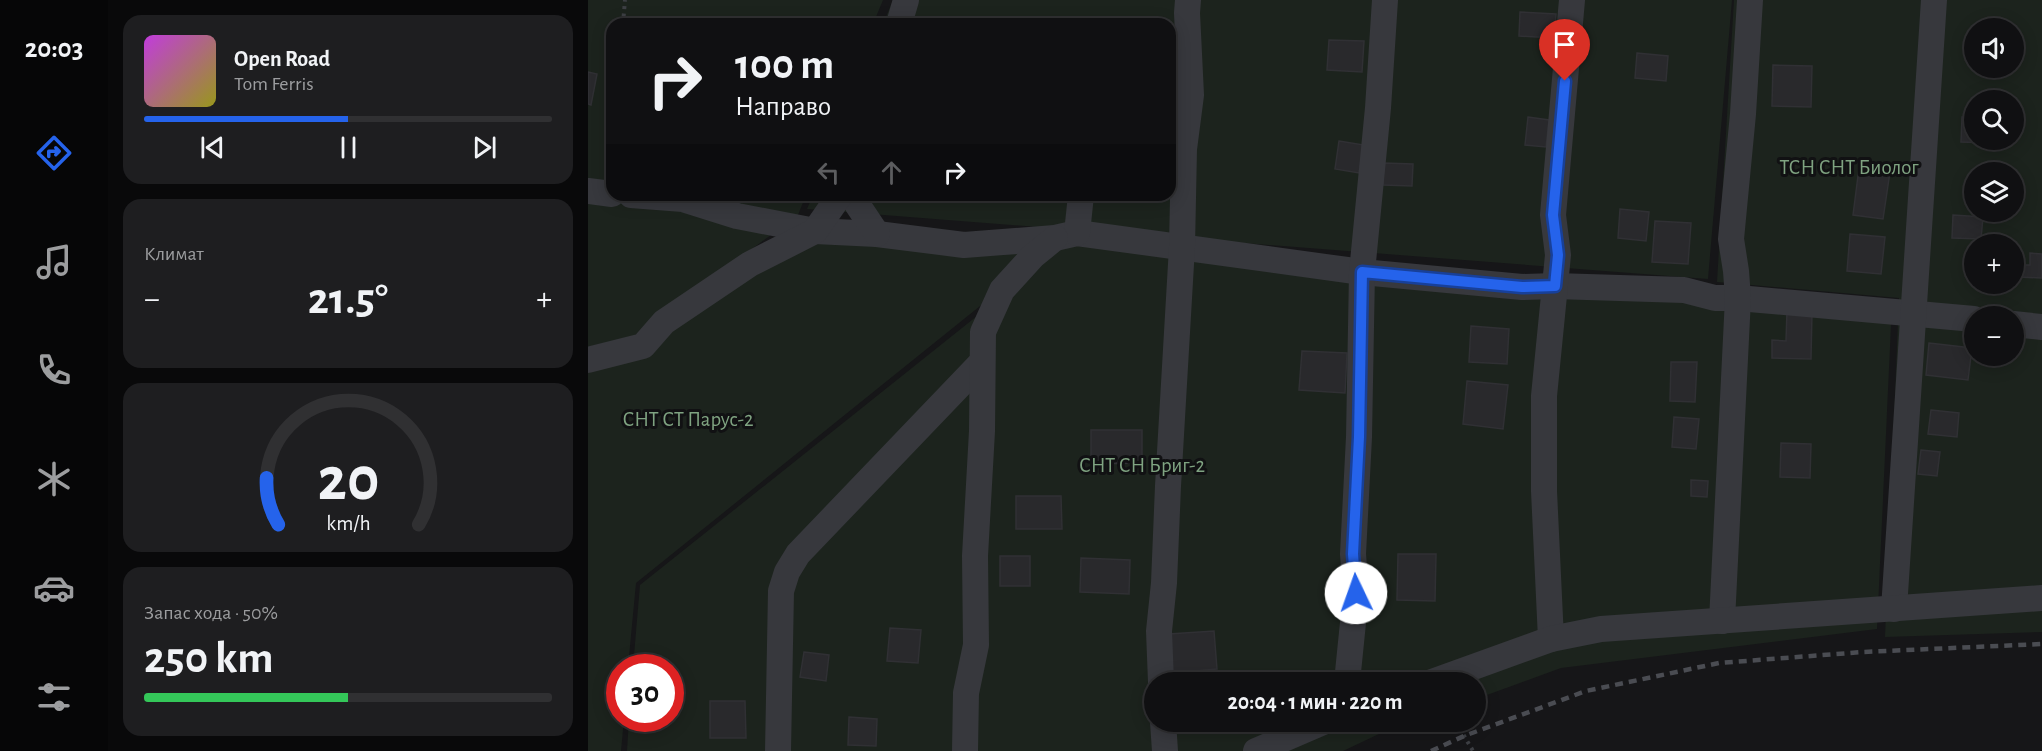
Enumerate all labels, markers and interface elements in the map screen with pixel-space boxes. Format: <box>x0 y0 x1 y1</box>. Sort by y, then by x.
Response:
map controls <box>1964 18 2024 366</box>
button: sound <box>1964 18 2024 78</box>
pin <box>1539 19 1590 81</box>
icon: arrive <box>1548 28 1581 61</box>
text: 20:03 <box>25 35 83 62</box>
icon: right <box>636 42 714 120</box>
text: 100 m <box>735 44 834 86</box>
text: Open Road <box>234 48 330 70</box>
text: Tom Ferris <box>234 74 314 94</box>
button: search <box>1964 90 2024 150</box>
text: Направо <box>735 93 831 120</box>
icon: previous <box>196 131 229 164</box>
icon: pause <box>332 131 365 164</box>
icon: next <box>468 131 501 164</box>
icon: directions <box>33 132 75 174</box>
icon: left <box>812 156 845 189</box>
icon: ahead <box>875 156 908 189</box>
icon: right <box>938 156 971 189</box>
park label: ТСН СНТ Биолог <box>1780 157 1919 178</box>
button: layers <box>1964 162 2024 222</box>
button: + <box>1964 234 2024 294</box>
icon: music <box>33 241 75 283</box>
text: Климат <box>144 244 204 264</box>
text: 21.5° <box>308 277 388 322</box>
text: − <box>144 283 160 316</box>
text: + <box>536 283 552 316</box>
button: − <box>1964 306 2024 366</box>
icon: phone <box>33 349 75 391</box>
park label: СНТ СТ Парус-2 <box>622 409 754 430</box>
text: 20 <box>317 449 379 511</box>
park label: СНТ СН Бриг-2 <box>1079 455 1205 476</box>
icon: climate <box>33 458 75 500</box>
text: km/h <box>326 513 370 534</box>
position arrow <box>1324 561 1388 625</box>
icon: car <box>33 567 75 609</box>
text: Запас хода · 50% <box>144 603 278 623</box>
text: 250 km <box>144 636 273 681</box>
speed limit sign: 30 <box>606 654 684 732</box>
icon: filters <box>33 676 75 718</box>
text: 20:04 · 1 мин · 220 m <box>1227 691 1403 713</box>

